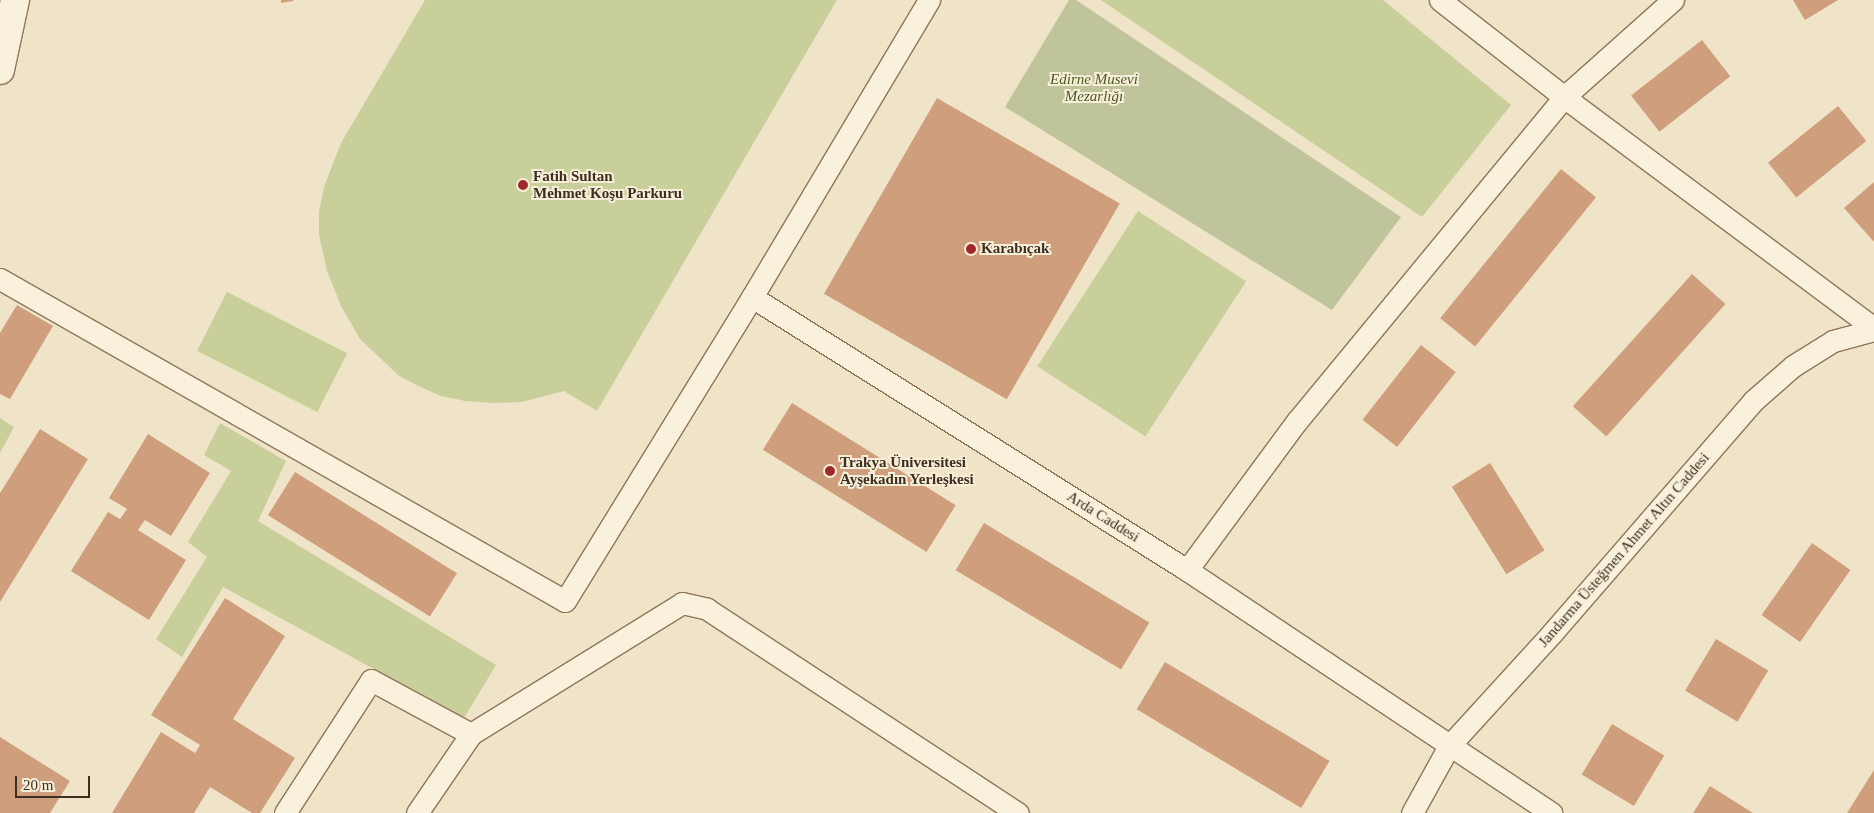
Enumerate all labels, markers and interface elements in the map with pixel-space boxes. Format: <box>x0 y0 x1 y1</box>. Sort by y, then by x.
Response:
park label: Edirne Musevi Mezarlığı <box>1050 70 1138 105</box>
place label: Fatih Sultan Mehmet Koşu Parkuru <box>533 167 682 202</box>
marker: Fatih Sultan Mehmet Koşu Parkuru <box>517 179 529 191</box>
place label: Karabıçak <box>981 240 1049 258</box>
marker: Karabıçak <box>965 243 977 255</box>
street label: Jandarma Üsteğmen Ahmet Altın Caddesi <box>1534 449 1714 651</box>
place label: Trakya Üniversitesi Ayşekadın Yerleşkesi <box>840 453 974 488</box>
marker: Trakya Üniversitesi Ayşekadın Yerleşkesi <box>824 465 836 477</box>
street label: Arda Caddesi <box>1063 488 1143 546</box>
scale bar <box>18 766 92 798</box>
text: 20 m <box>23 777 53 793</box>

